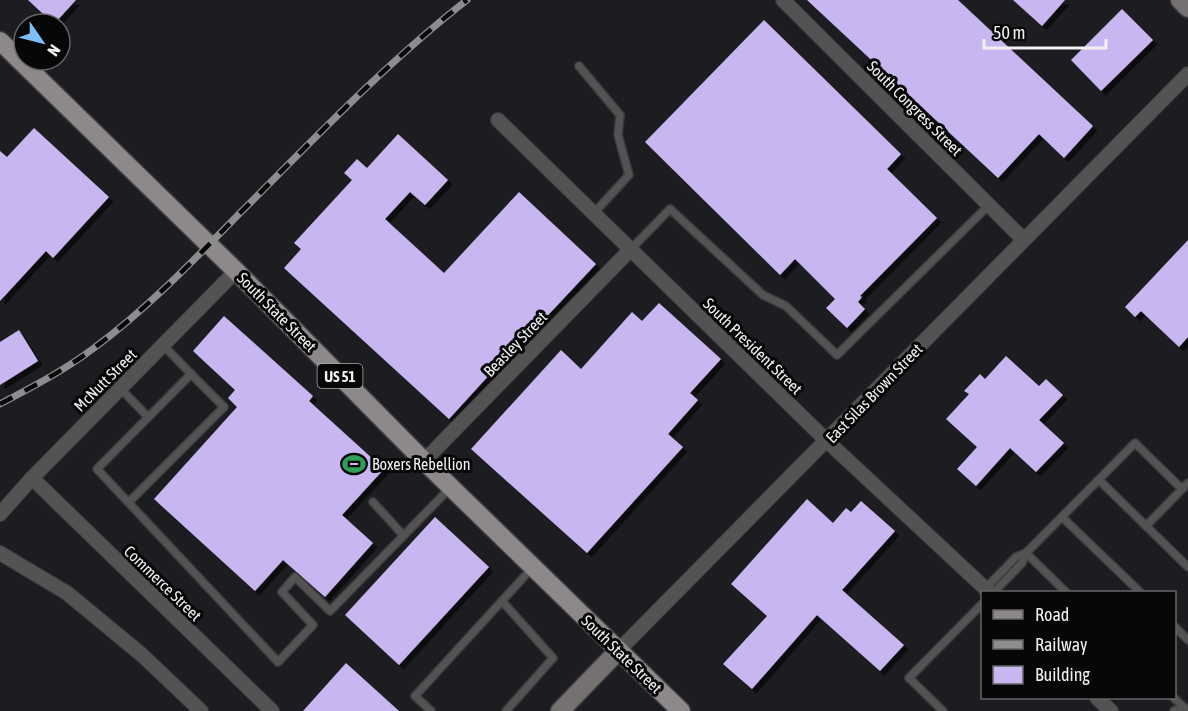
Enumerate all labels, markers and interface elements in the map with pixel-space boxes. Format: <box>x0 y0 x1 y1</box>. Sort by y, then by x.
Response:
north arrow <box>12 12 72 72</box>
scale bar <box>984 12 1106 50</box>
text: 50 m <box>993 22 1025 43</box>
text: N <box>44 42 64 60</box>
street label: South Congress Street <box>863 57 966 160</box>
street label: South State Street <box>234 269 321 356</box>
street label: South President Street <box>700 294 806 398</box>
street label: Beasley Street <box>480 308 551 381</box>
street label: East Silas Brown Street <box>822 339 926 446</box>
street label: McNutt Street <box>70 345 140 415</box>
road number: US 51 <box>318 364 362 388</box>
sports icon: Boxers Rebellion <box>341 451 367 477</box>
place label: Boxers Rebellion <box>372 455 471 473</box>
street label: Commerce Street <box>121 542 206 625</box>
legend <box>981 591 1176 699</box>
text: Road <box>1035 604 1069 625</box>
street label: South State Street <box>578 611 666 697</box>
text: Railway <box>1035 634 1087 655</box>
text: Building <box>1035 664 1090 685</box>

